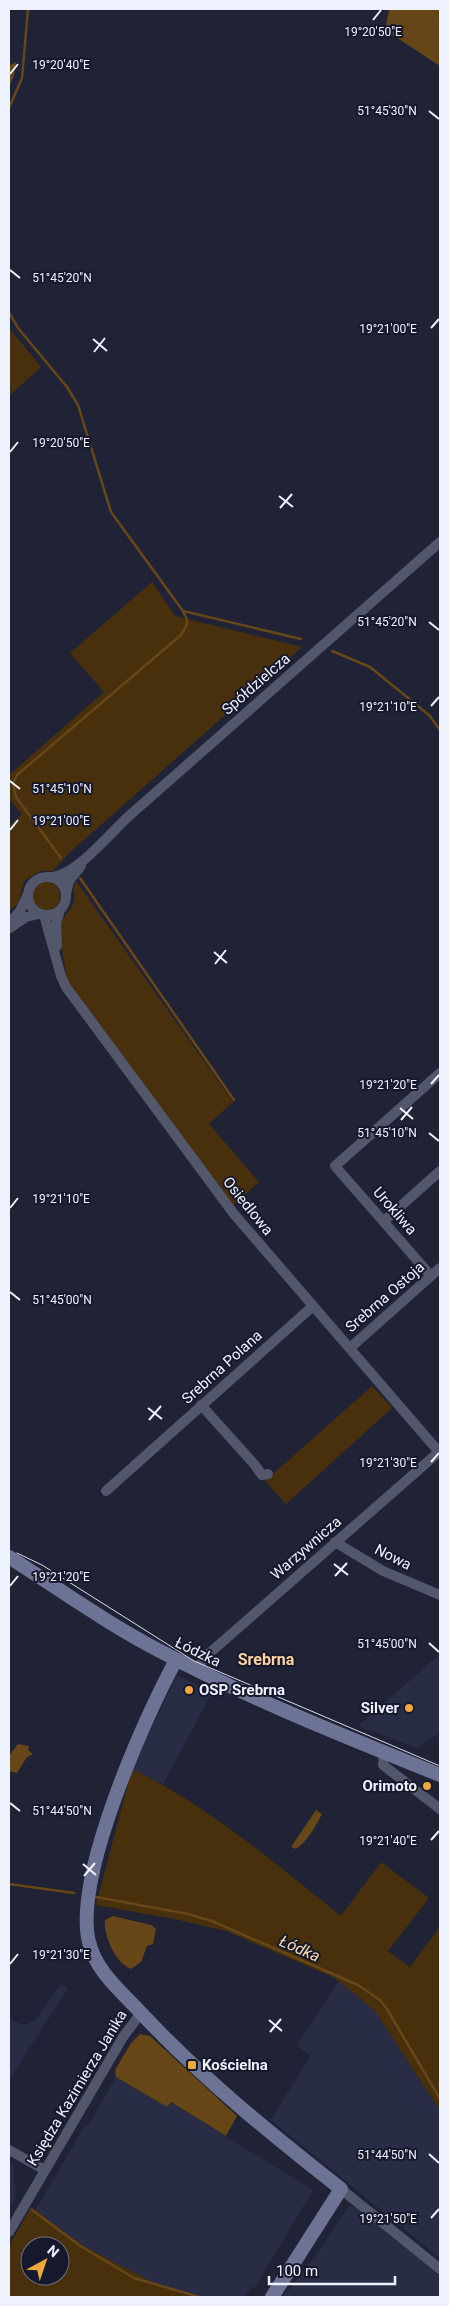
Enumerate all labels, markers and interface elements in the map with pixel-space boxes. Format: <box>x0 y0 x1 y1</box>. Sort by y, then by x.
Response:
text: 19°20'50"E <box>344 25 402 39</box>
text: 19°20'40"E <box>32 58 90 72</box>
text: 51°45'30"N <box>357 104 417 118</box>
text: 51°45'20"N <box>32 271 92 285</box>
text: 19°21'00"E <box>359 322 417 336</box>
text: 19°20'50"E <box>32 436 90 450</box>
text: 51°45'20"N <box>357 615 417 629</box>
street label: Spółdzielcza <box>218 649 294 719</box>
text: 19°21'10"E <box>359 700 417 714</box>
text: 51°45'10"N <box>32 782 92 796</box>
text: 19°21'00"E <box>32 814 90 828</box>
text: 19°21'20"E <box>359 1078 417 1092</box>
text: 51°45'10"N <box>357 1126 417 1140</box>
street label: Osiedlowa <box>219 1173 277 1239</box>
street label: Urokliwa <box>369 1183 421 1239</box>
text: 19°21'10"E <box>32 1192 90 1206</box>
street label: Srebrna Ostoja <box>342 1258 428 1336</box>
text: 51°45'00"N <box>32 1293 92 1307</box>
street label: Srebrna Polana <box>178 1326 266 1408</box>
text: 19°21'30"E <box>359 1456 417 1470</box>
street label: Warzywnicza <box>267 1512 345 1584</box>
street label: Nowa <box>372 1540 414 1574</box>
text: 19°21'20"E <box>32 1570 90 1584</box>
street label: Łódzka <box>172 1633 224 1671</box>
text: 51°45'00"N <box>357 1637 417 1651</box>
district label: Srebrna <box>238 1650 295 1669</box>
place label: OSP Srebrna <box>199 1681 285 1699</box>
marker: OSP Srebrna <box>183 1684 195 1696</box>
place label: Silver <box>361 1699 399 1717</box>
marker: Silver <box>403 1702 415 1714</box>
place label: Orimoto <box>362 1777 417 1795</box>
marker: Orimoto <box>421 1780 433 1792</box>
text: 51°44'50"N <box>32 1804 92 1818</box>
text: 19°21'40"E <box>359 1834 417 1848</box>
water label: Łódka <box>277 1931 323 1966</box>
text: 19°21'30"E <box>32 1948 90 1962</box>
street label: Księdza Kazimierza Janika <box>23 2007 131 2169</box>
place label: Kościelna <box>202 2056 268 2074</box>
marker: Kościelna <box>186 2059 198 2071</box>
text: 51°44'50"N <box>357 2148 417 2162</box>
text: 19°21'50"E <box>359 2212 417 2226</box>
north arrow <box>20 2236 70 2286</box>
text: N <box>44 2242 62 2260</box>
scale bar <box>269 2254 395 2286</box>
text: 100 m <box>276 2262 318 2280</box>

